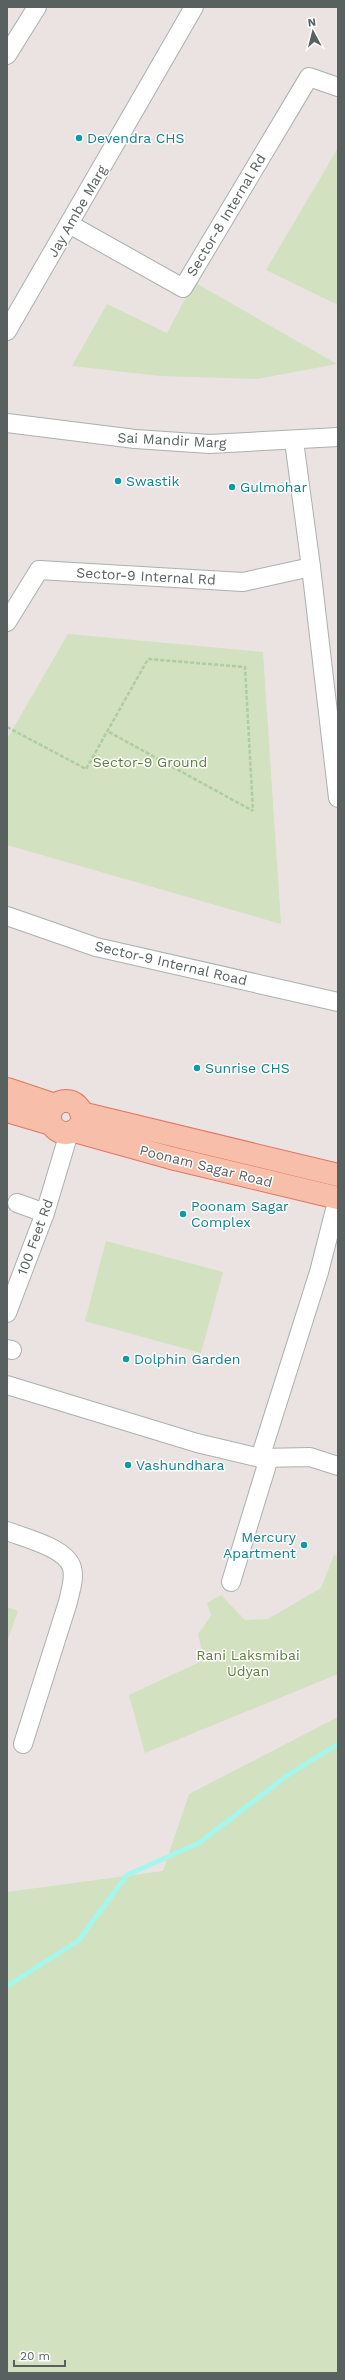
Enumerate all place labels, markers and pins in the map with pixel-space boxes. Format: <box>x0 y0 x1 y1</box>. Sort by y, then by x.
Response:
place label: Devendra CHS <box>87 130 185 146</box>
marker: Devendra CHS <box>74 133 84 143</box>
place label: Swastik <box>126 473 179 489</box>
marker: Swastik <box>113 476 123 486</box>
place label: Gulmohar <box>240 479 307 495</box>
marker: Gulmohar <box>227 482 237 492</box>
place label: Sunrise CHS <box>205 1060 290 1076</box>
marker: Sunrise CHS <box>192 1063 202 1073</box>
place label: Poonam Sagar Complex <box>191 1198 289 1230</box>
marker: Poonam Sagar Complex <box>178 1209 188 1219</box>
place label: Dolphin Garden <box>134 1351 240 1367</box>
marker: Dolphin Garden <box>121 1354 131 1364</box>
place label: Vashundhara <box>136 1457 224 1473</box>
marker: Vashundhara <box>123 1460 133 1470</box>
place label: Mercury Apartment <box>223 1529 297 1561</box>
marker: Mercury Apartment <box>299 1540 309 1550</box>

